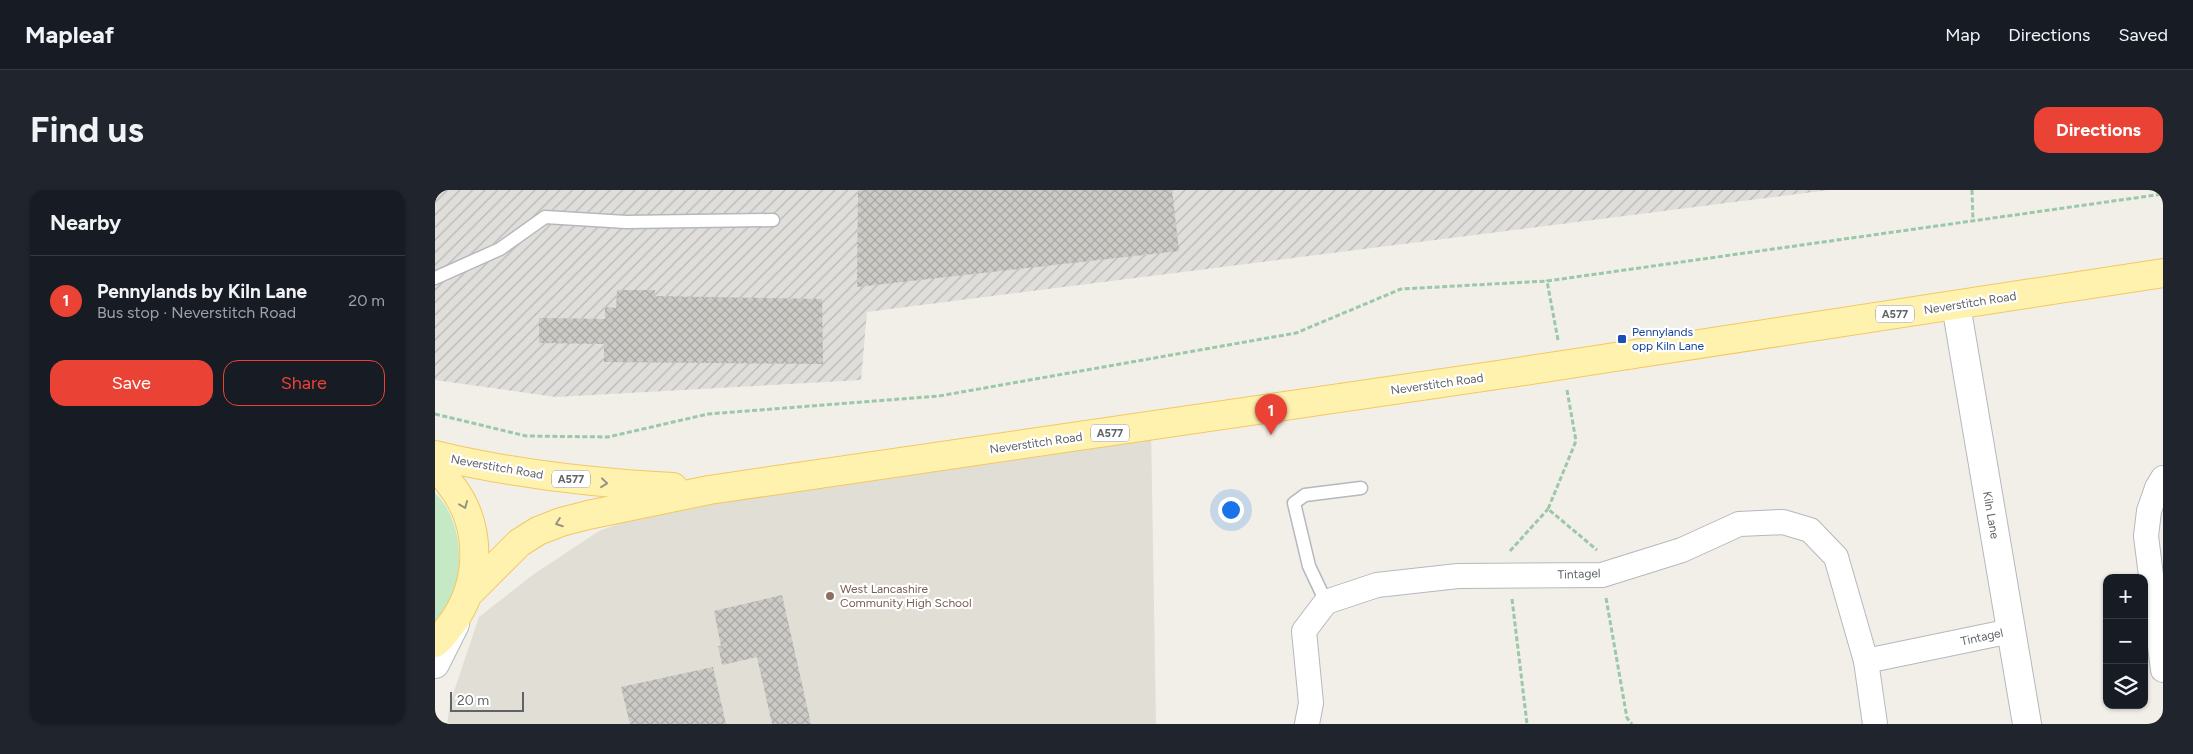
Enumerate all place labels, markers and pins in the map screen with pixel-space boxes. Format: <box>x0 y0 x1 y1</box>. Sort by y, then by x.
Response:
place label: Pennylands opp Kiln Lane <box>1632 325 1705 353</box>
marker: Pennylands opp Kiln Lane <box>1616 333 1628 345</box>
pin: 1 <box>1255 394 1287 435</box>
place label: West Lancashire Community High School <box>840 582 972 610</box>
marker: West Lancashire Community High School <box>824 590 836 602</box>

